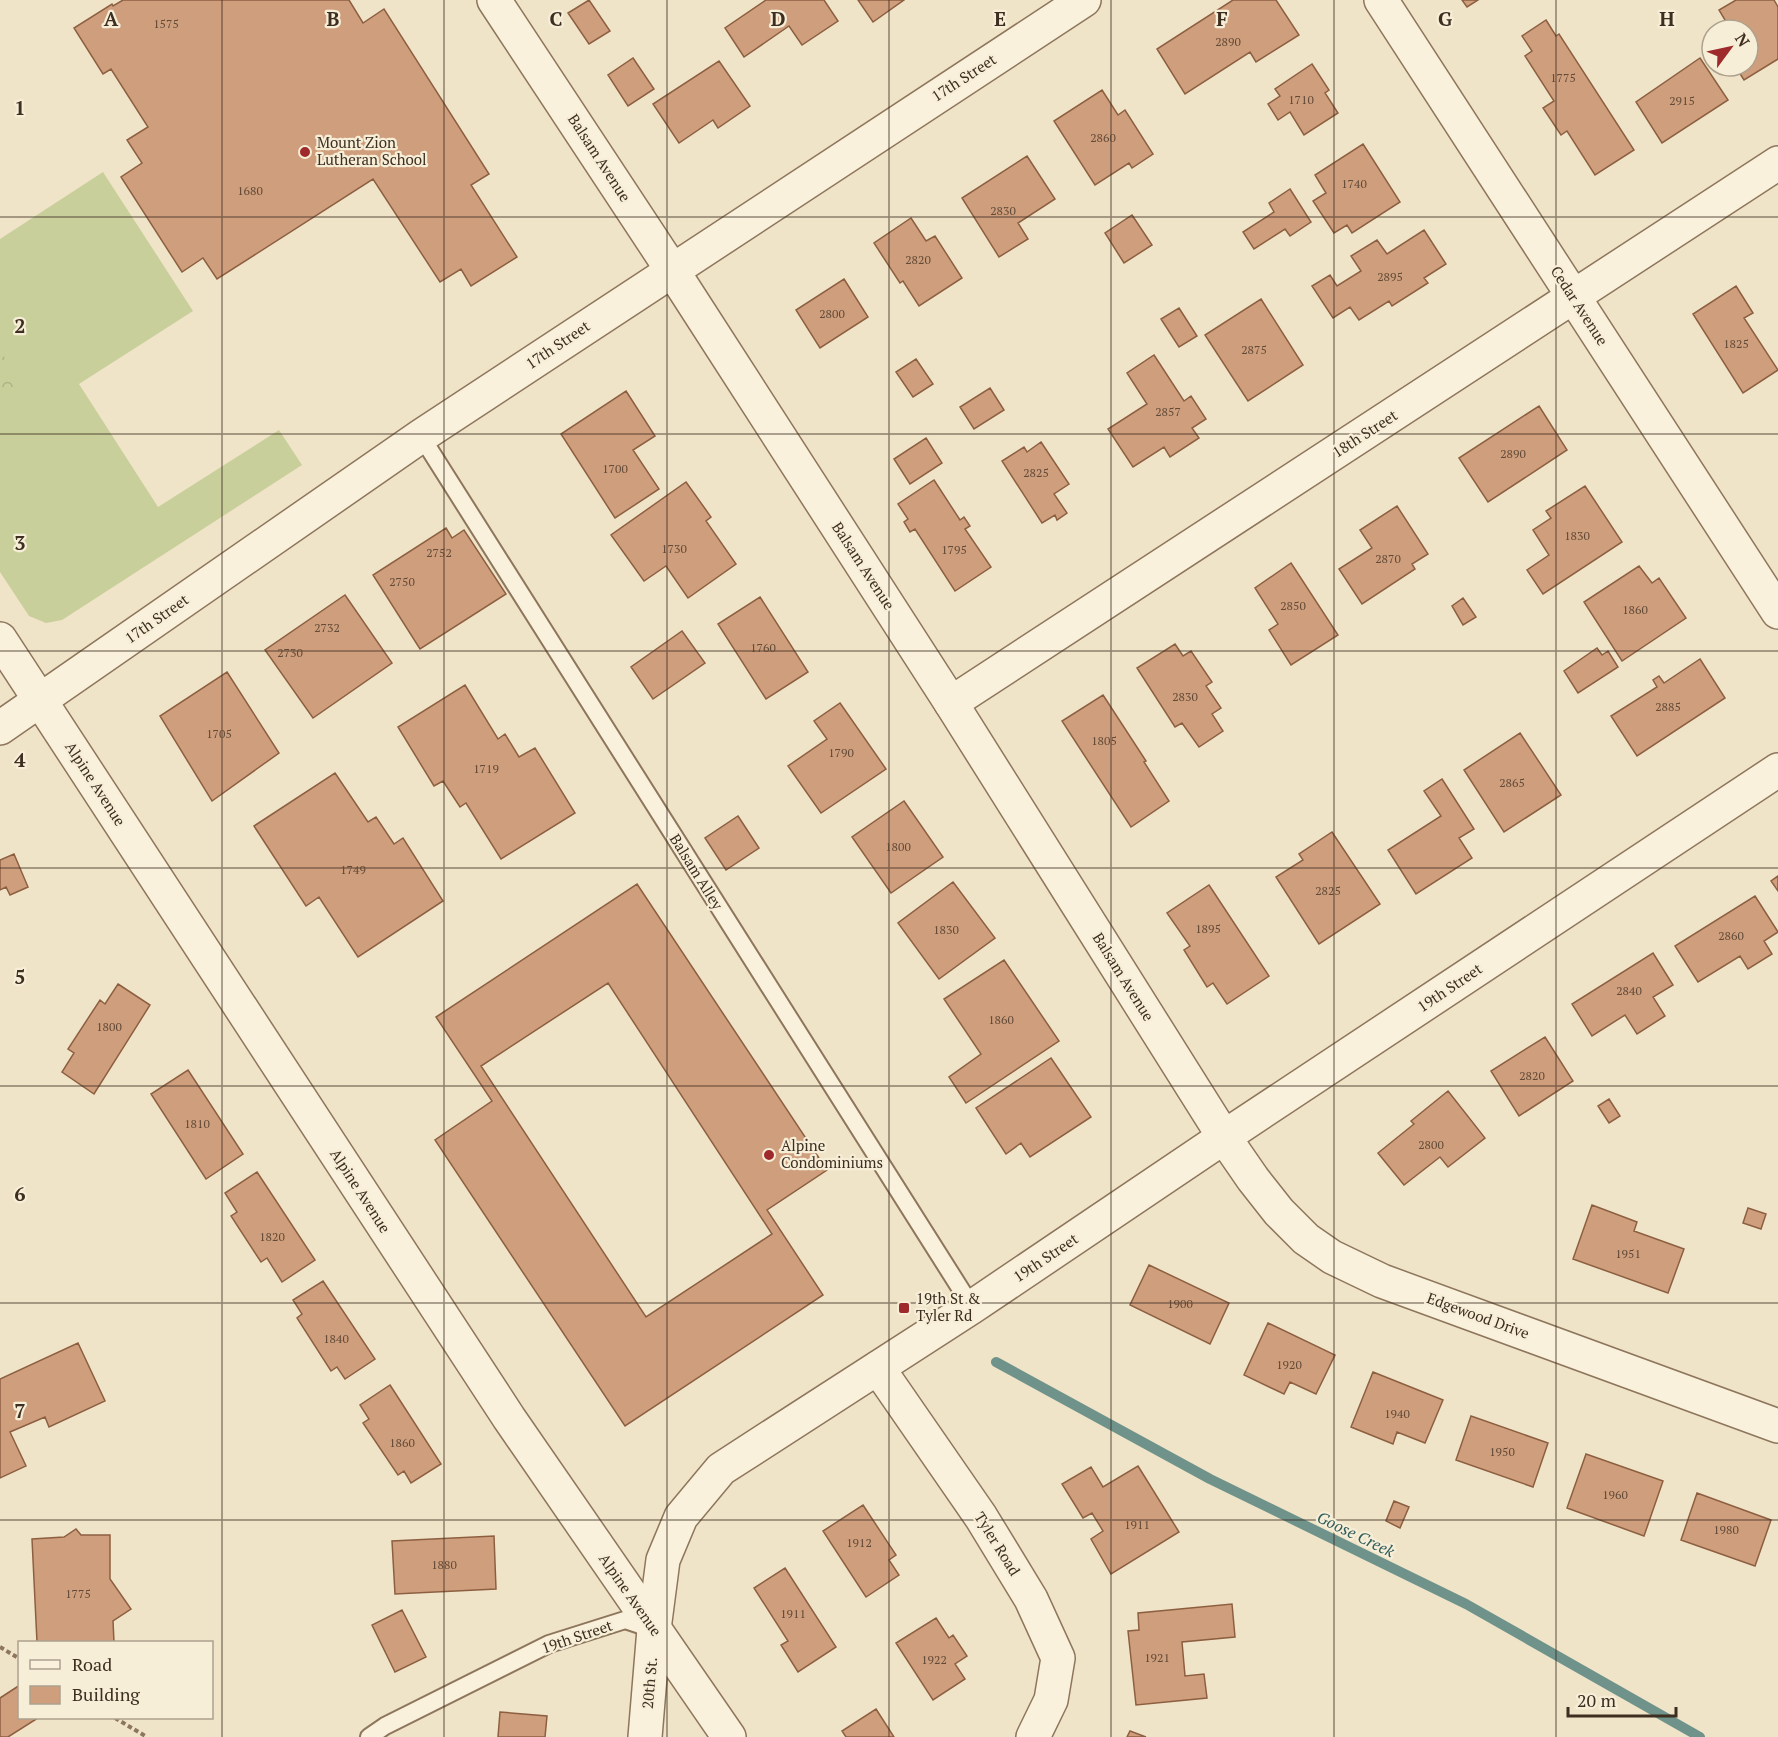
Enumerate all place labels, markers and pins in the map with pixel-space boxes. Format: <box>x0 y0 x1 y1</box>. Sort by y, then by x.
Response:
place label: Mount Zion Lutheran School <box>317 132 427 169</box>
marker: Mount Zion Lutheran School <box>298 145 312 159</box>
place label: Alpine Condominiums <box>781 1135 883 1172</box>
marker: Alpine Condominiums <box>762 1148 776 1162</box>
place label: 19th St & Tyler Rd <box>916 1288 980 1325</box>
marker: 19th St & Tyler Rd <box>897 1301 911 1315</box>

